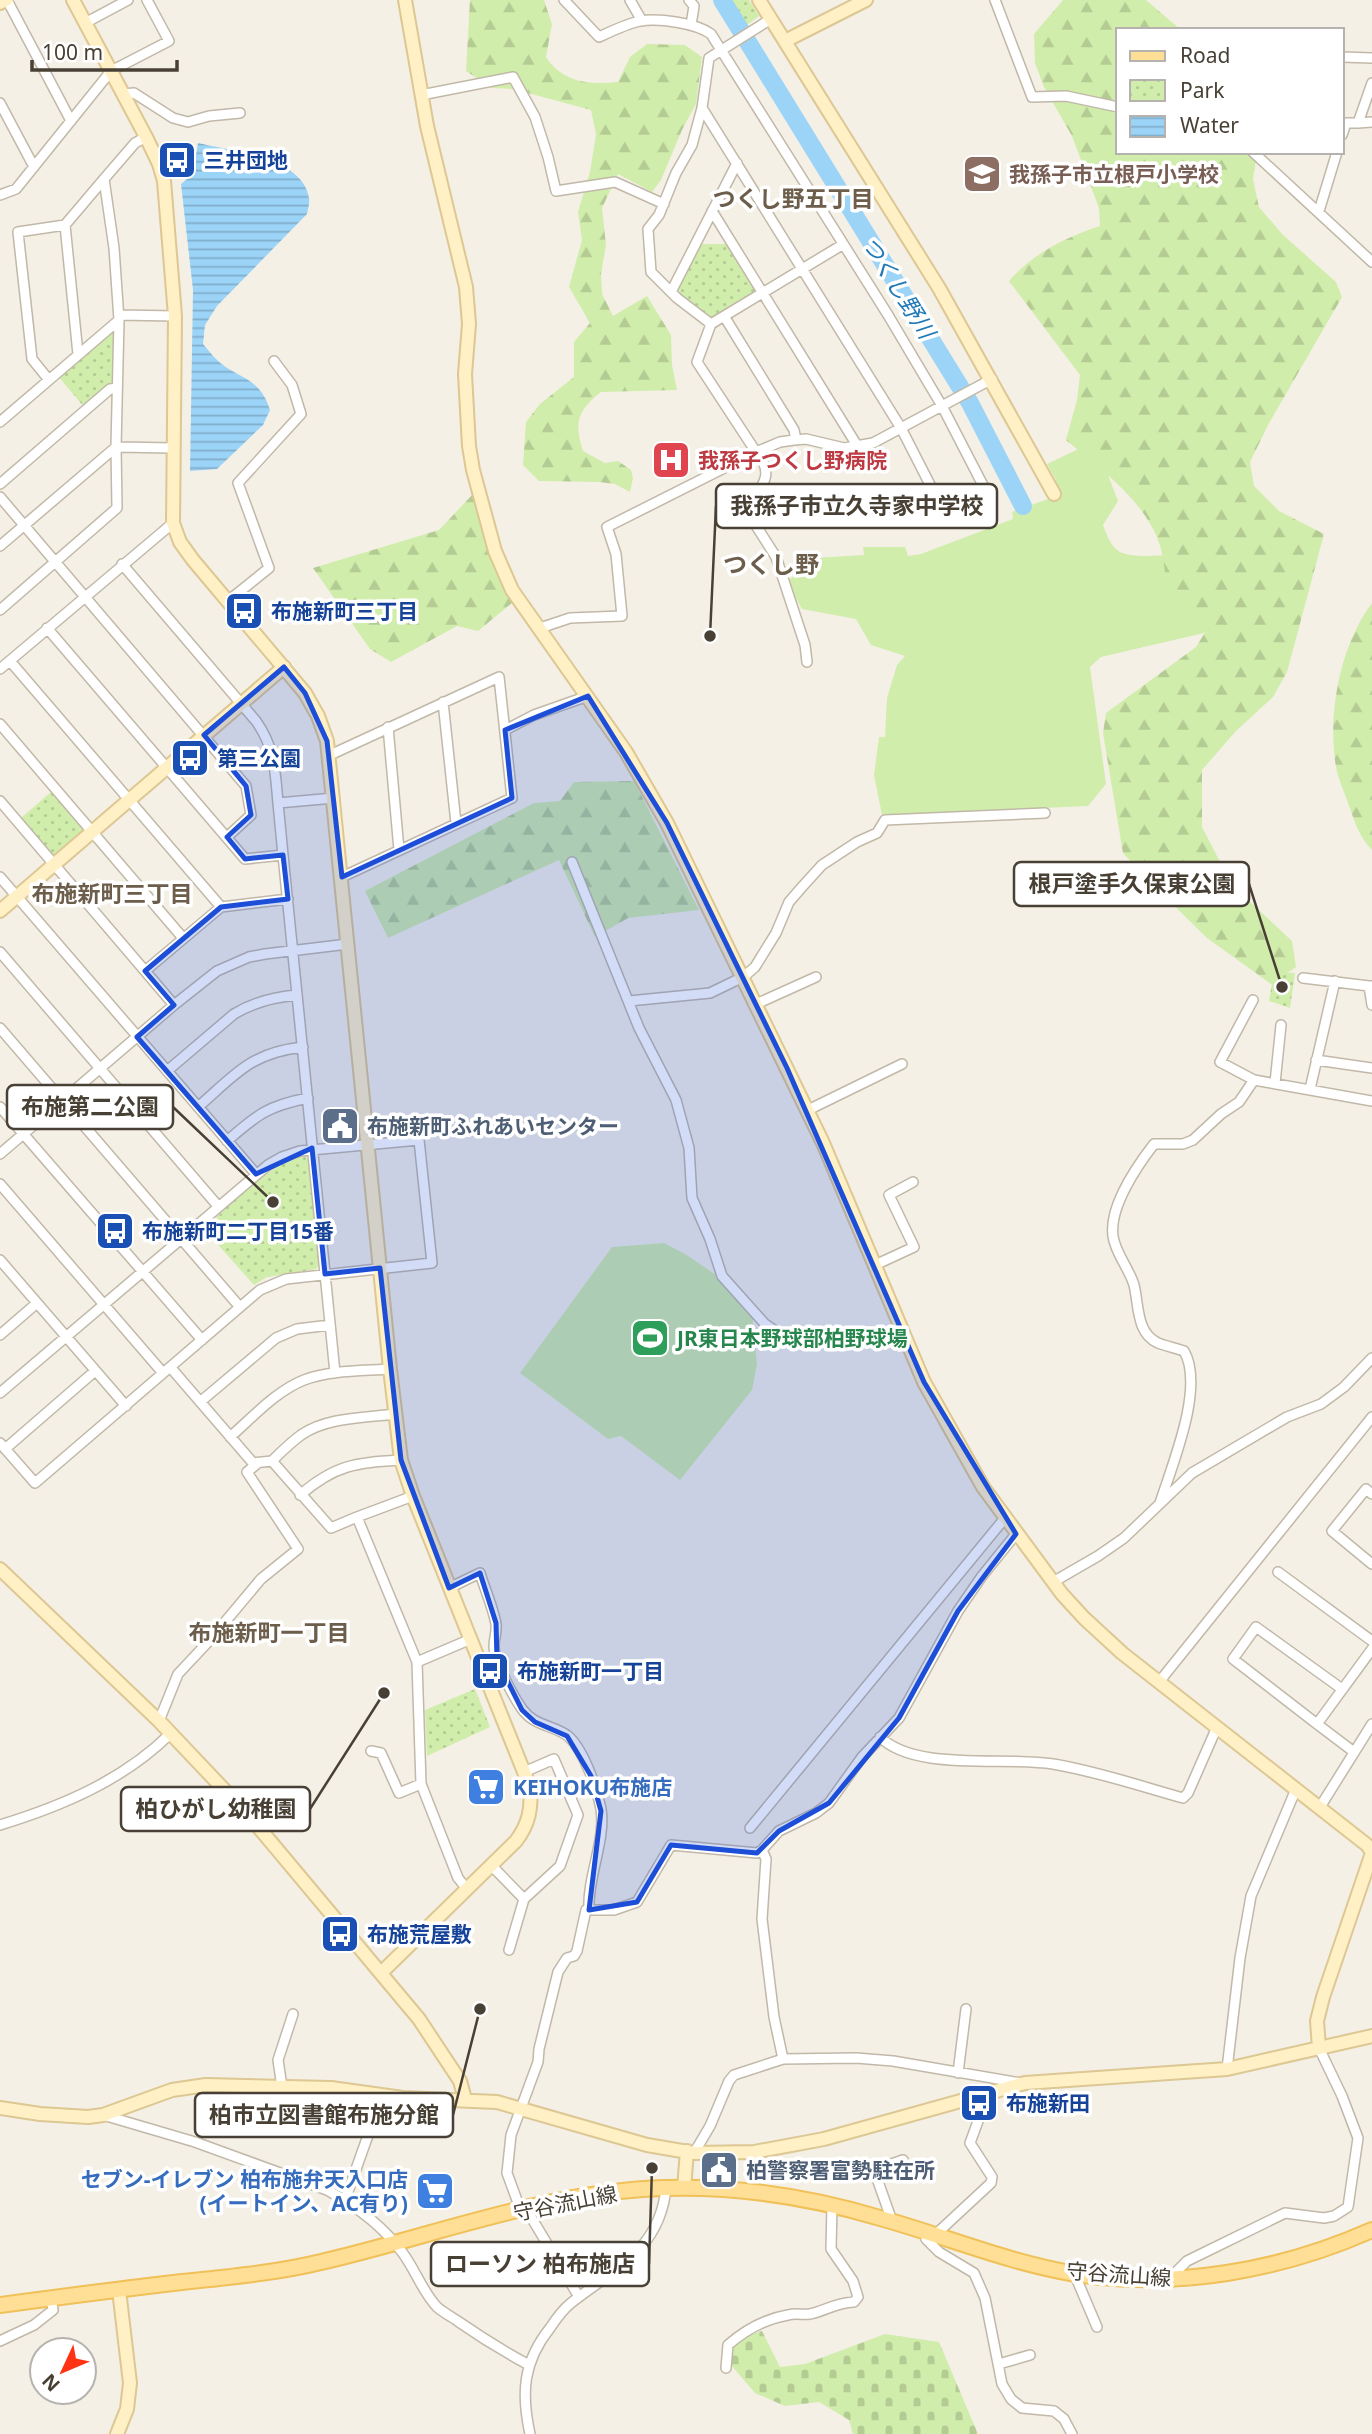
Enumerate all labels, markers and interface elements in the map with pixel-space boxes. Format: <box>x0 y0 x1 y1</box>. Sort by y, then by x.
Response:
scale bar <box>32 28 177 72</box>
legend <box>1116 28 1344 154</box>
text: 100 m <box>42 38 103 66</box>
text: Road <box>1180 41 1230 69</box>
text: Park <box>1180 76 1225 104</box>
text: Water <box>1180 111 1239 139</box>
bus stop icon: 三井団地 <box>156 139 198 181</box>
place label: 三井団地 <box>204 146 288 174</box>
school or university icon: 我孫子市立根戸小学校 <box>961 153 1003 195</box>
place label: 我孫子市立根戸小学校 <box>1009 160 1219 188</box>
district label: つくし野五丁目 <box>713 182 874 214</box>
water label: つくし野川 <box>855 230 945 347</box>
hospital icon: 我孫子つくし野病院 <box>650 439 692 481</box>
place label: 我孫子つくし野病院 <box>698 446 887 474</box>
callout: 我孫子市立久寺家中学校 <box>716 484 997 528</box>
text: 我孫子市立久寺家中学校 <box>731 489 984 521</box>
district label: つくし野 <box>723 547 819 580</box>
bus stop icon: 布施新町三丁目 <box>223 590 265 632</box>
place label: 布施新町三丁目 <box>271 597 418 625</box>
bus stop icon: 第三公園 <box>169 737 211 779</box>
place label: 第三公園 <box>217 744 301 772</box>
callout: 根戸塗手久保東公園 <box>1014 862 1249 906</box>
text: 根戸塗手久保東公園 <box>1029 867 1236 899</box>
district label: 布施新町三丁目 <box>32 877 193 909</box>
callout: 布施第二公園 <box>7 1085 173 1129</box>
text: 布施第二公園 <box>21 1090 159 1122</box>
public building icon: 布施新町ふれあいセンター <box>319 1105 361 1147</box>
place label: 布施新町ふれあいセンター <box>367 1112 619 1140</box>
bus stop icon: 布施新町二丁目15番 <box>94 1210 136 1252</box>
place label: 布施新町二丁目15番 <box>142 1217 334 1245</box>
sports icon: JR東日本野球部柏野球場 <box>629 1317 671 1359</box>
place label: JR東日本野球部柏野球場 <box>675 1324 908 1352</box>
district label: 布施新町一丁目 <box>189 1616 350 1648</box>
bus stop icon: 布施新町一丁目 <box>469 1650 511 1692</box>
place label: 布施新町一丁目 <box>517 1657 664 1685</box>
supermarket icon: KEIHOKU布施店 <box>465 1766 507 1808</box>
place label: KEIHOKU布施店 <box>513 1773 672 1801</box>
callout: 柏ひがし幼稚園 <box>121 1787 310 1831</box>
text: 柏ひがし幼稚園 <box>136 1792 297 1824</box>
bus stop icon: 布施荒屋敷 <box>319 1913 361 1955</box>
place label: 布施荒屋敷 <box>367 1920 472 1948</box>
bus stop icon: 布施新田 <box>958 2082 1000 2124</box>
place label: 布施新田 <box>1006 2089 1090 2117</box>
callout: 柏市立図書館布施分館 <box>195 2093 453 2137</box>
text: 柏市立図書館布施分館 <box>209 2098 439 2130</box>
public building icon: 柏警察署富勢駐在所 <box>698 2149 740 2191</box>
place label: 柏警察署富勢駐在所 <box>746 2156 935 2184</box>
place label: セブン-イレブン 柏布施弁天入口店 (イートイン、AC有り) <box>81 2165 408 2217</box>
supermarket icon: セブン-イレブン 柏布施弁天入口店 (イートイン、AC有り) <box>414 2170 456 2212</box>
street label: 守谷流山線 <box>511 2179 619 2227</box>
callout: ローソン 柏布施店 <box>431 2242 649 2286</box>
text: ローソン 柏布施店 <box>445 2247 635 2279</box>
street label: 守谷流山線 <box>1066 2256 1172 2292</box>
north arrow <box>28 2336 98 2406</box>
text: N <box>36 2368 65 2397</box>

